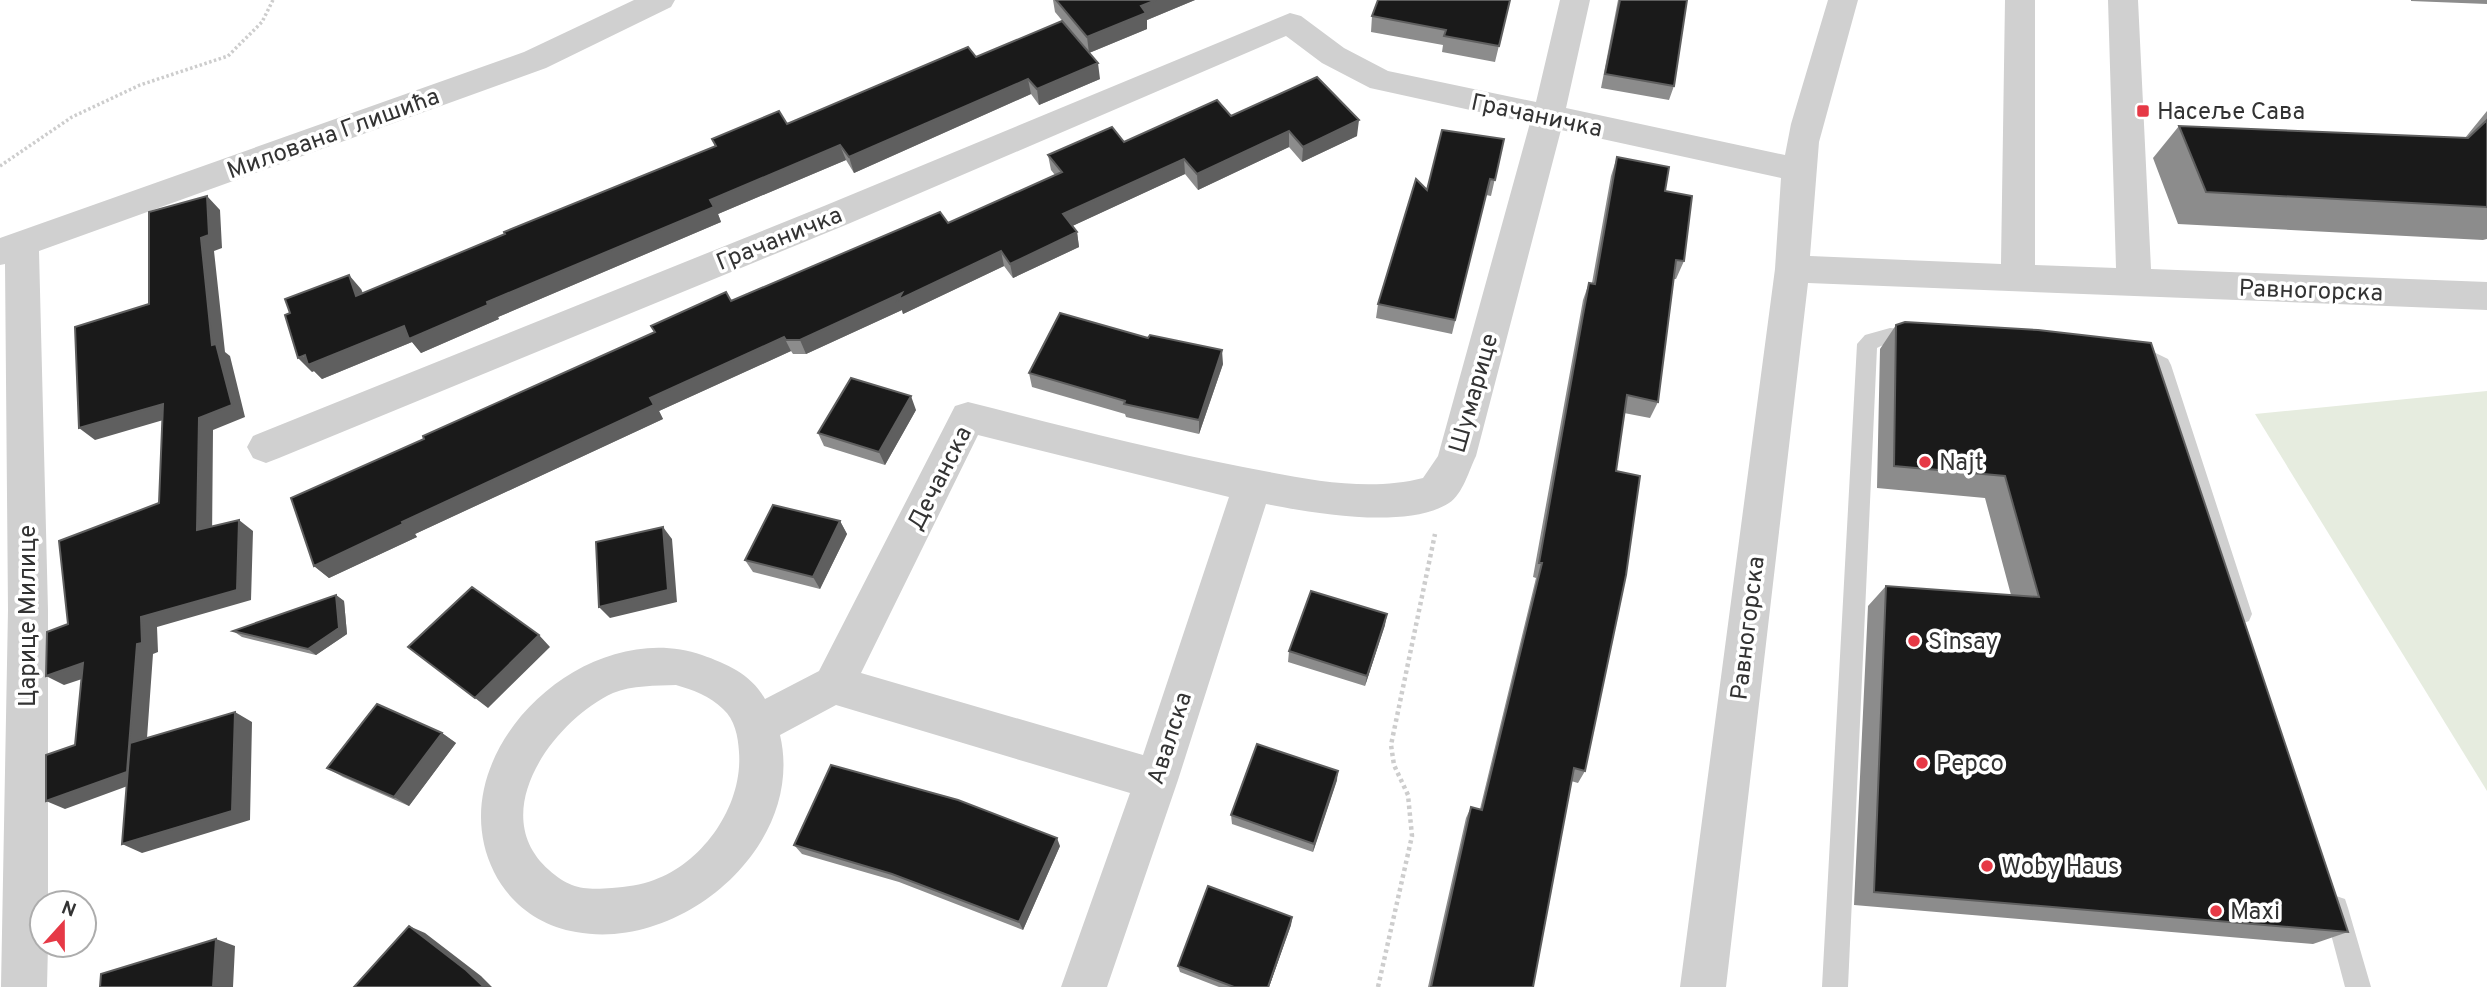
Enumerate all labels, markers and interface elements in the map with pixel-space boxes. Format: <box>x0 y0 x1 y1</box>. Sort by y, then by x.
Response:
street label: Милована Глишића <box>223 83 444 187</box>
street label: Грачаничка <box>1468 88 1605 145</box>
place label: Насеље Сава <box>2157 98 2305 128</box>
marker: Насеље Сава <box>2135 103 2151 119</box>
street label: Грачаничка <box>712 201 847 279</box>
street label: Равногорска <box>2238 274 2384 310</box>
street label: Шумарице <box>1444 330 1506 457</box>
street label: Дечанска <box>902 422 980 536</box>
place label: Najt <box>1939 449 1984 479</box>
marker: Najt <box>1917 454 1933 470</box>
street label: Царице Милице <box>14 525 44 707</box>
street label: Равногорска <box>1725 555 1773 702</box>
place label: Sinsay <box>1928 628 1998 658</box>
marker: Sinsay <box>1906 633 1922 649</box>
street label: Авалска <box>1142 688 1200 789</box>
place label: Pepco <box>1936 750 2004 780</box>
marker: Pepco <box>1914 755 1930 771</box>
place label: Woby Haus <box>2001 853 2119 883</box>
marker: Woby Haus <box>1979 858 1995 874</box>
north arrow <box>28 889 98 959</box>
text: N <box>58 896 79 924</box>
place label: Maxi <box>2230 898 2280 928</box>
marker: Maxi <box>2208 903 2224 919</box>

